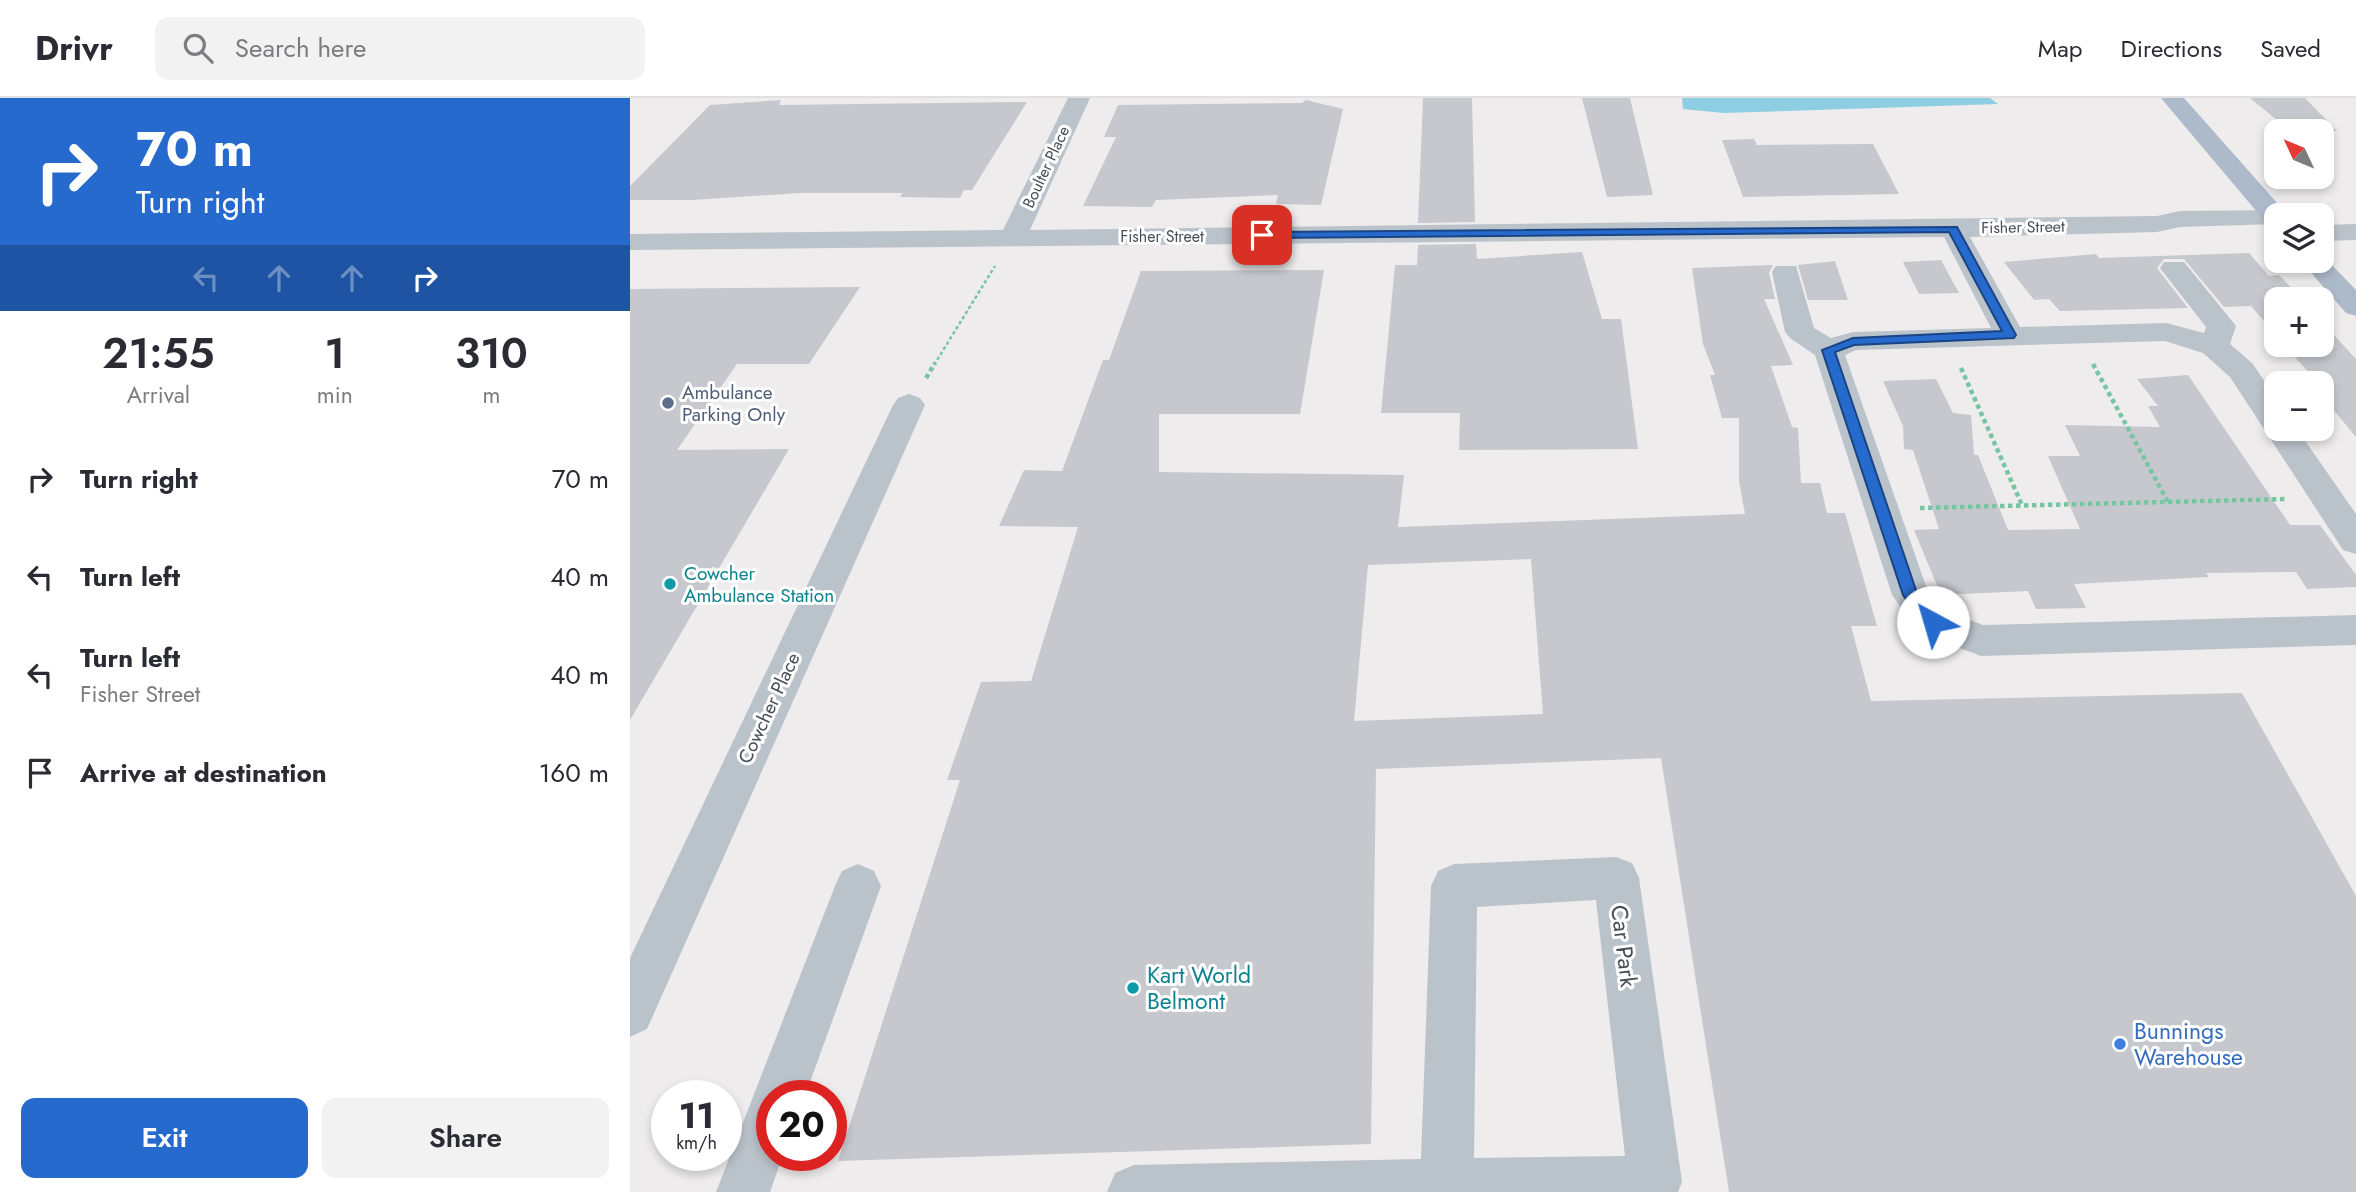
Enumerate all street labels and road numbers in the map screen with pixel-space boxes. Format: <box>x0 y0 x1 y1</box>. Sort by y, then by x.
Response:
street label: Boulter Place <box>1017 122 1075 212</box>
street label: Fisher Street <box>1981 215 2065 239</box>
street label: Fisher Street <box>1120 225 1204 248</box>
street label: Cowcher Place <box>731 648 807 768</box>
street label: Car Park <box>1602 903 1646 990</box>

